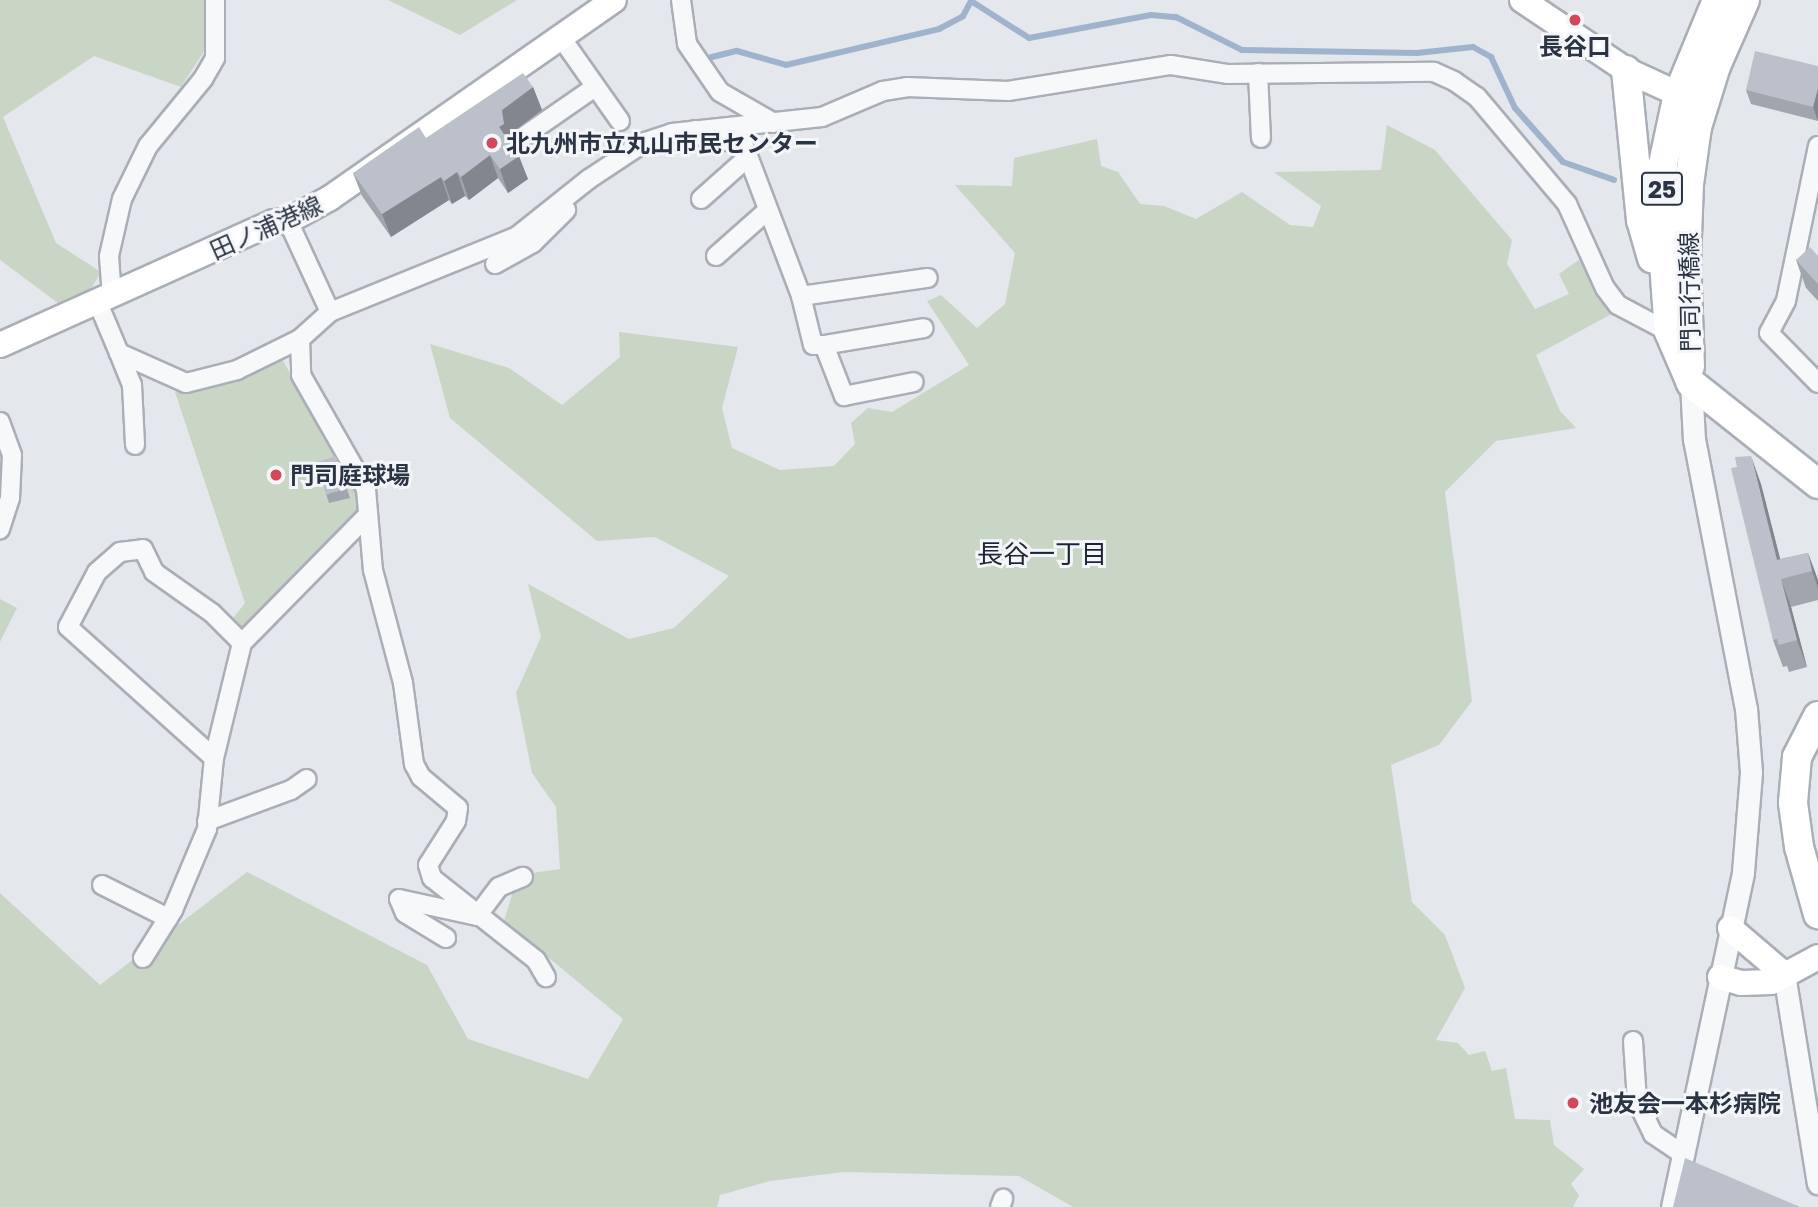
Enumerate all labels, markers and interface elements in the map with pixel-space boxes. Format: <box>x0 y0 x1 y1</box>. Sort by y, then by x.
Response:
marker: 長谷口 <box>1567 12 1583 28</box>
place label: 長谷口 <box>1539 32 1611 60</box>
place label: 北九州市立丸山市民センター <box>506 129 818 157</box>
marker: 北九州市立丸山市民センター <box>484 135 500 151</box>
road number: 25 <box>1639 170 1685 208</box>
street label: 田ノ浦港線 <box>205 189 327 265</box>
street label: 門司行橋線 <box>1674 232 1704 352</box>
place label: 門司庭球場 <box>290 461 410 489</box>
marker: 門司庭球場 <box>268 467 284 483</box>
district label: 長谷一丁目 <box>977 538 1107 570</box>
place label: 池友会一本杉病院 <box>1589 1089 1781 1117</box>
marker: 池友会一本杉病院 <box>1563 1093 1583 1113</box>

